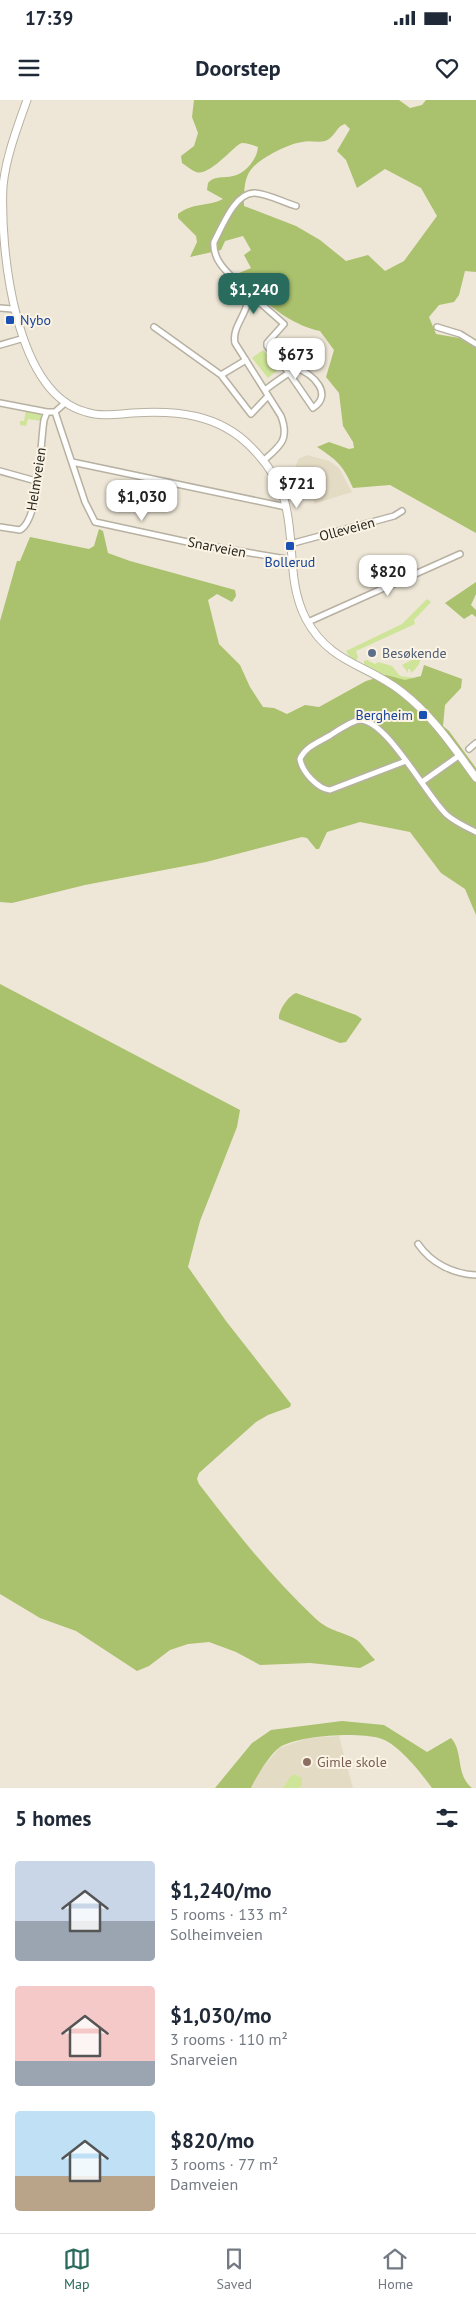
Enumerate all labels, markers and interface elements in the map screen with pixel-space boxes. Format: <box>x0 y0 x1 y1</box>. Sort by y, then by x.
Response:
text: 17:39 <box>25 6 73 30</box>
icon: menu <box>15 54 43 82</box>
text: Doorstep <box>195 54 281 82</box>
icon: heart <box>433 54 461 82</box>
pin: $1,240 <box>213 272 295 315</box>
text: $1,240 <box>229 279 279 299</box>
place label: Nybo <box>20 311 51 329</box>
marker: Nybo <box>4 314 16 326</box>
pin: $673 <box>266 338 326 380</box>
text: $673 <box>278 344 314 364</box>
street label: Helmveien <box>22 446 50 512</box>
pin: $721 <box>267 466 327 509</box>
text: $721 <box>279 473 315 493</box>
pin: $1,030 <box>101 480 183 522</box>
text: $1,030 <box>117 486 167 506</box>
street label: Olleveien <box>317 513 377 545</box>
street label: Snarveien <box>186 533 248 561</box>
marker: Bollerud <box>284 540 296 552</box>
place label: Bollerud <box>265 553 315 571</box>
pin: $820 <box>358 554 418 597</box>
text: $820 <box>370 561 406 581</box>
place label: Besøkende <box>382 644 447 662</box>
marker: Besøkende <box>366 647 378 659</box>
place label: Bergheim <box>356 706 413 724</box>
marker: Bergheim <box>417 709 429 721</box>
place label: Gimle skole <box>317 1753 387 1771</box>
marker: Gimle skole <box>301 1756 313 1768</box>
icon: filters <box>433 1804 461 1832</box>
text: 5 homes <box>15 1805 91 1832</box>
text: $1,240/mo <box>170 1877 272 1904</box>
icon: home <box>55 1881 115 1941</box>
text: 5 rooms · 133 m² <box>170 1904 288 1924</box>
text: Solheimveien <box>170 1924 263 1944</box>
text: $1,030/mo <box>170 2002 272 2029</box>
icon: home <box>55 2006 115 2066</box>
text: 3 rooms · 110 m² <box>170 2029 288 2049</box>
text: Snarveien <box>170 2049 237 2069</box>
text: $820/mo <box>170 2127 254 2154</box>
icon: home <box>55 2131 115 2191</box>
text: 3 rooms · 77 m² <box>170 2154 278 2174</box>
text: Damveien <box>170 2174 238 2194</box>
tab: Map <box>63 2245 91 2293</box>
tab: Saved <box>216 2245 252 2293</box>
tab: Home <box>378 2245 413 2293</box>

